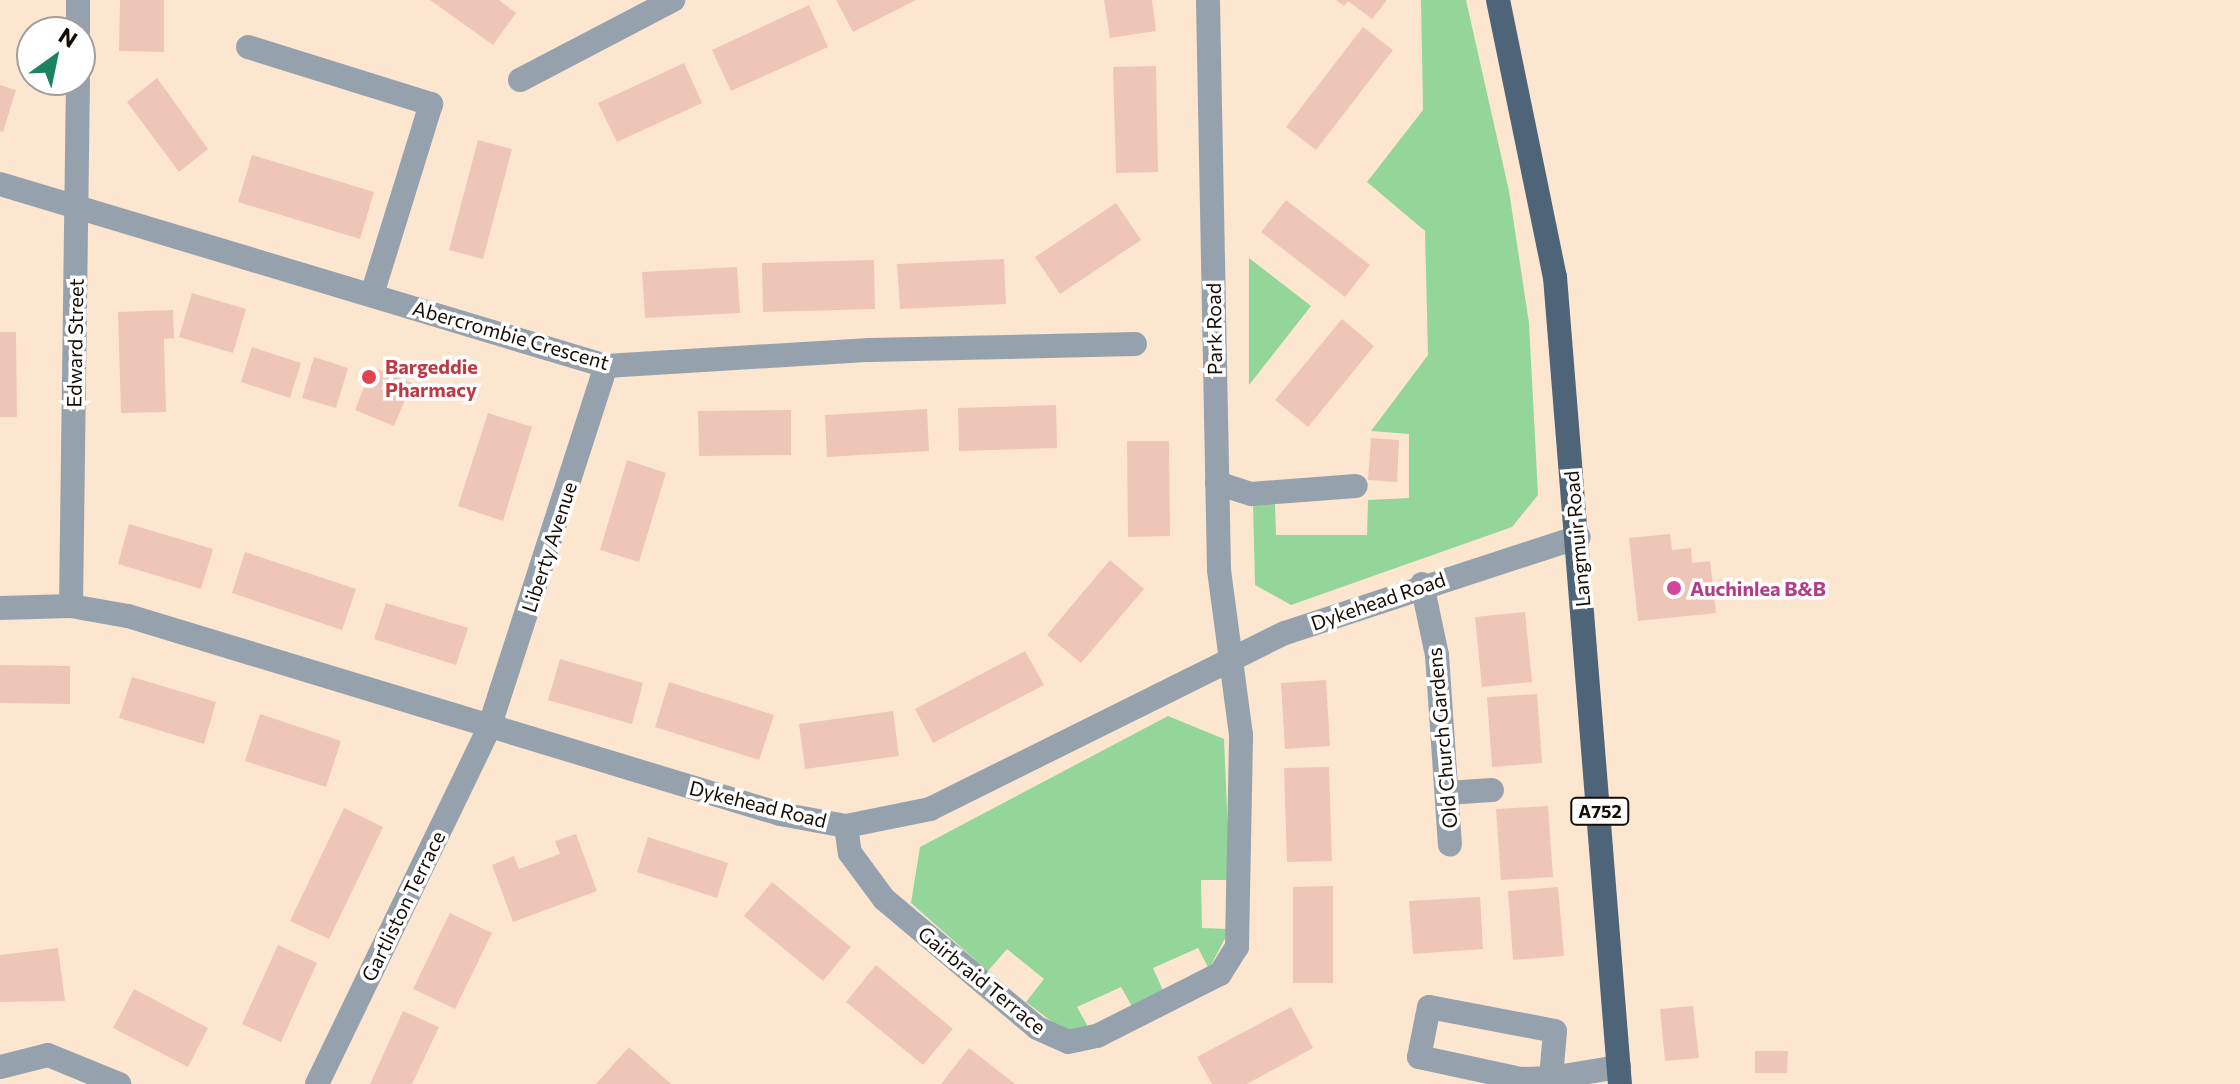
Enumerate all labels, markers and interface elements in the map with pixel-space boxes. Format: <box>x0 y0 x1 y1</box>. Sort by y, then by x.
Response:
north arrow <box>16 16 96 96</box>
text: N <box>54 21 83 53</box>
street label: Edward Street <box>62 278 88 408</box>
street label: Park Road <box>1201 283 1227 375</box>
street label: Abercrombie Crescent <box>410 295 612 375</box>
place label: Bargeddie Pharmacy <box>385 354 478 401</box>
marker: Bargeddie Pharmacy <box>360 368 378 386</box>
street label: Langmuir Road <box>1559 470 1595 608</box>
street label: Liberty Avenue <box>517 479 581 615</box>
street label: Dykehead Road <box>1308 567 1448 635</box>
place label: Auchinlea B&B <box>1690 576 1826 600</box>
marker: Auchinlea B&B <box>1665 579 1683 597</box>
street label: Old Church Gardens <box>1422 647 1462 829</box>
street label: Dykehead Road <box>687 775 829 833</box>
road number: A752 <box>1570 797 1630 825</box>
street label: Gartliston Terrace <box>356 827 450 985</box>
street label: Gairbraid Terrace <box>913 921 1051 1039</box>

